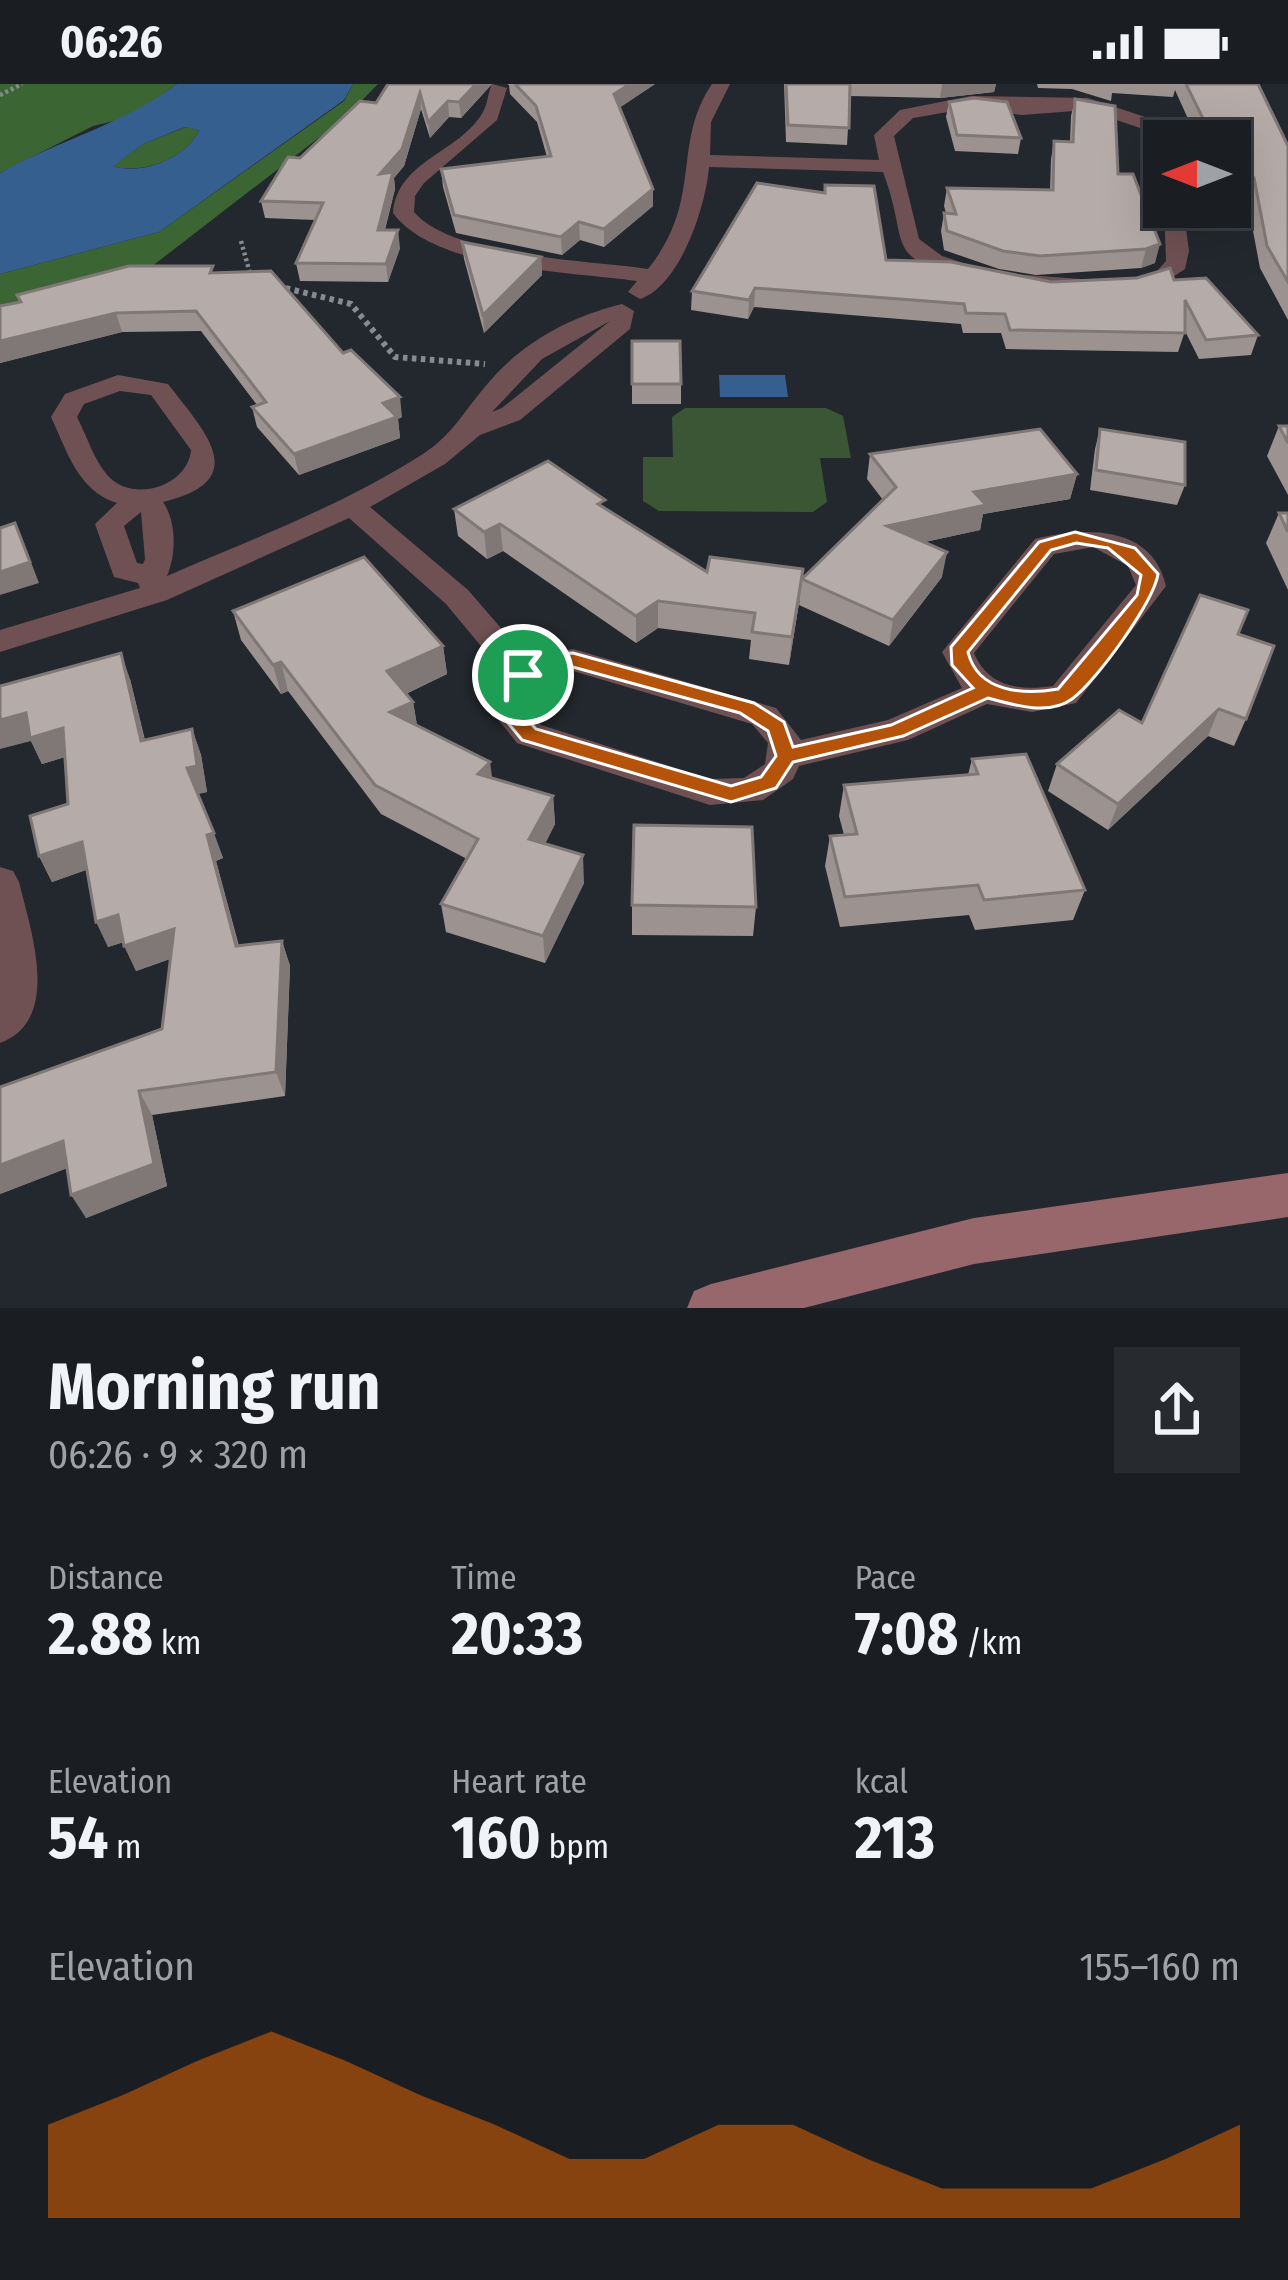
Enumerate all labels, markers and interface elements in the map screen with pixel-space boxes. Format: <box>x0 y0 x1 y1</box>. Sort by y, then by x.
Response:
text: 06:26 <box>60 15 163 69</box>
north arrow <box>1143 120 1251 228</box>
map controls <box>1143 120 1251 228</box>
pin <box>472 624 574 726</box>
icon: arrive <box>490 642 556 708</box>
text: Morning run <box>48 1347 381 1426</box>
button: share <box>1114 1347 1240 1473</box>
text: 06:26 · 9 × 320 m <box>48 1432 308 1478</box>
text: Distance <box>48 1558 164 1598</box>
text: Time <box>451 1558 517 1598</box>
text: Pace <box>855 1558 916 1598</box>
text: 2.88 <box>48 1598 153 1670</box>
text: 20:33 <box>451 1598 583 1670</box>
text: 7:08 <box>855 1598 958 1670</box>
text: km <box>153 1623 201 1663</box>
text: /km <box>958 1623 1022 1663</box>
text: Elevation <box>48 1762 172 1802</box>
text: Heart rate <box>451 1762 587 1802</box>
text: kcal <box>855 1762 908 1802</box>
text: 54 <box>48 1802 108 1874</box>
text: 160 <box>451 1802 541 1874</box>
text: 213 <box>855 1802 935 1874</box>
text: m <box>108 1827 141 1867</box>
text: bpm <box>541 1827 609 1867</box>
text: Elevation <box>48 1944 195 1990</box>
text: 155–160 m <box>1079 1944 1240 1990</box>

